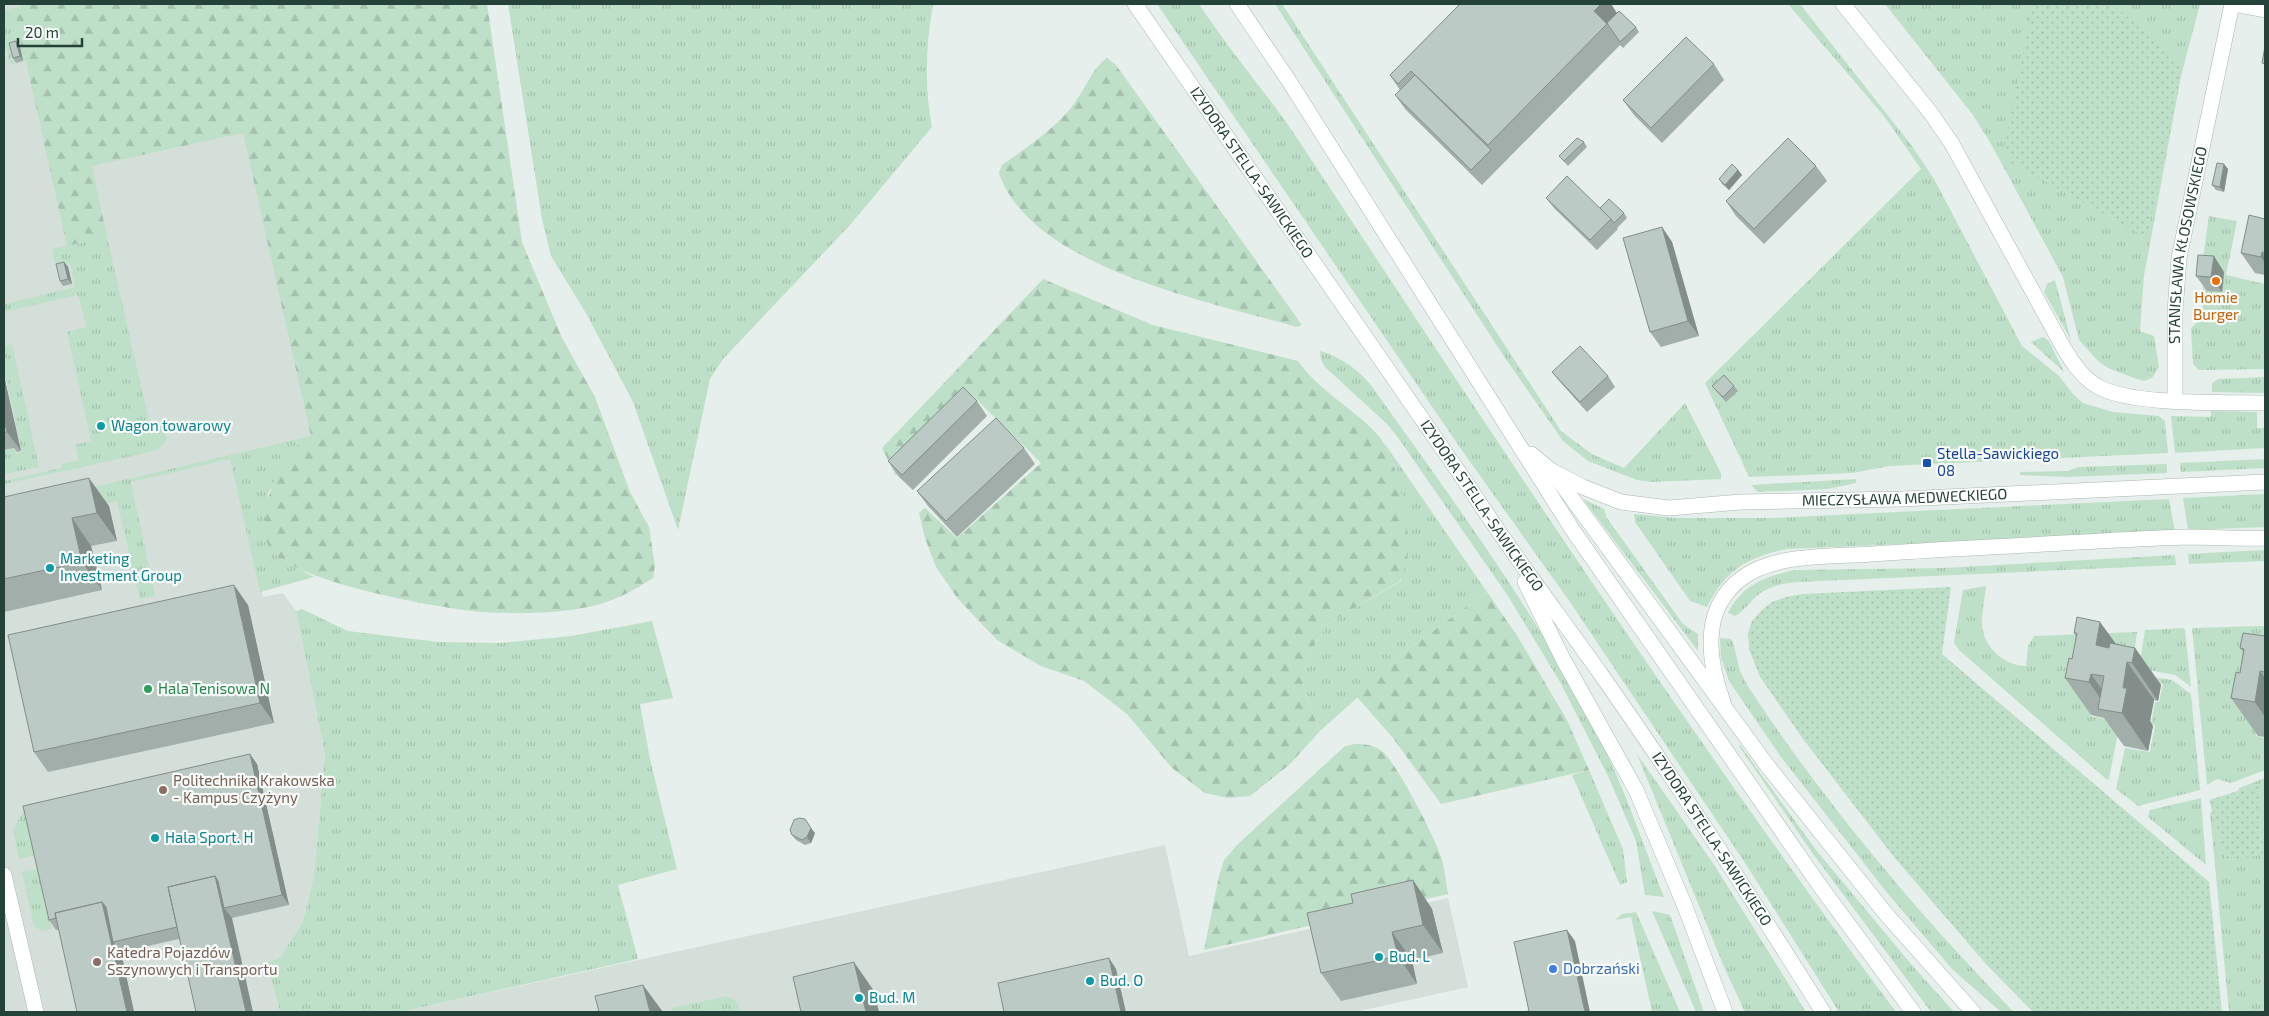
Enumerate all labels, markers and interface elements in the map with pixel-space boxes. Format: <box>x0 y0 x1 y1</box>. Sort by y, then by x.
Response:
scale bar <box>18 15 81 47</box>
text: 20 m <box>25 23 59 41</box>
street label: IZYDORA STELLA-SAWICKIEGO <box>1187 83 1318 261</box>
street label: STANISŁAWA KŁOSOWSKIEGO <box>2165 145 2210 344</box>
marker: Homie Burger <box>2210 275 2222 287</box>
place label: Homie Burger <box>2193 288 2239 323</box>
place label: Wagon towarowy <box>111 416 231 434</box>
street label: IZYDORA STELLA-SAWICKIEGO <box>1417 416 1548 594</box>
marker: Wagon towarowy <box>95 420 107 432</box>
place label: Stella-Sawickiego 08 <box>1937 444 2059 479</box>
marker: Stella-Sawickiego 08 <box>1921 457 1933 469</box>
street label: MIECZYSŁAWA MEDWECKIEGO <box>1802 484 2008 509</box>
place label: Marketing Investment Group <box>60 549 182 584</box>
marker: Marketing Investment Group <box>44 562 56 574</box>
place label: Hala Tenisowa N <box>158 679 270 697</box>
marker: Hala Tenisowa N <box>142 683 154 695</box>
street label: IZYDORA STELLA-SAWICKIEGO <box>1649 748 1776 929</box>
place label: Politechnika Krakowska - Kampus Czyżyny <box>173 771 335 806</box>
marker: Politechnika Krakowska - Kampus Czyżyny <box>157 784 169 796</box>
place label: Hala Sport. H <box>165 828 253 846</box>
marker: Hala Sport. H <box>149 832 161 844</box>
place label: Katedra Pojazdów Sszynowych i Transportu <box>107 943 278 978</box>
place label: Bud. L <box>1389 947 1430 965</box>
marker: Bud. L <box>1373 951 1385 963</box>
marker: Katedra Pojazdów Sszynowych i Transportu <box>91 956 103 968</box>
place label: Dobrzański <box>1563 959 1640 977</box>
marker: Dobrzański <box>1547 963 1559 975</box>
place label: Bud. O <box>1100 971 1143 989</box>
marker: Bud. O <box>1084 975 1096 987</box>
place label: Bud. M <box>869 988 915 1006</box>
marker: Bud. M <box>853 992 865 1004</box>

